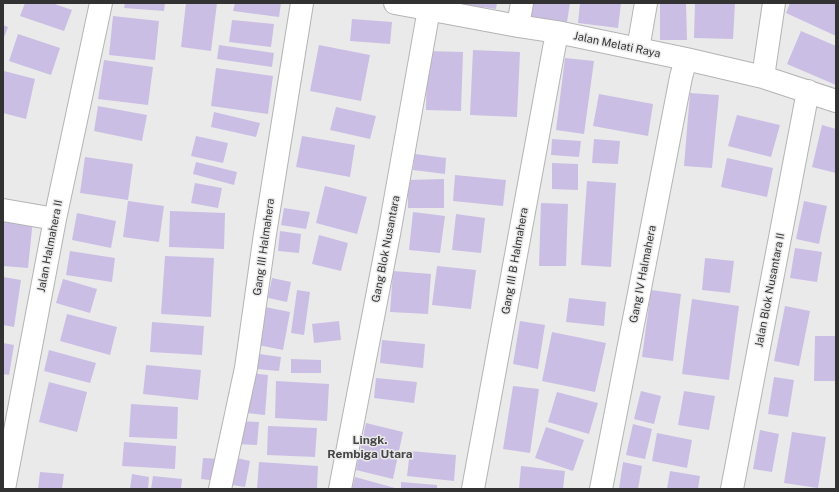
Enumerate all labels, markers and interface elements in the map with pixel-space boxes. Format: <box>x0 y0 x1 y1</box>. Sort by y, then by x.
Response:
street label: Jalan Melati Raya <box>572 29 662 61</box>
street label: Gang Blok Nusantara <box>369 194 403 304</box>
street label: Gang III Halmahera <box>251 198 277 296</box>
street label: Jalan Halmahera II <box>35 199 65 293</box>
street label: Gang III B Halmahera <box>499 207 531 315</box>
street label: Gang IV Halmahera <box>627 224 659 324</box>
street label: Jalan Blok Nusantara II <box>752 232 788 348</box>
district label: Lingk. Rembiga Utara <box>327 433 413 461</box>

